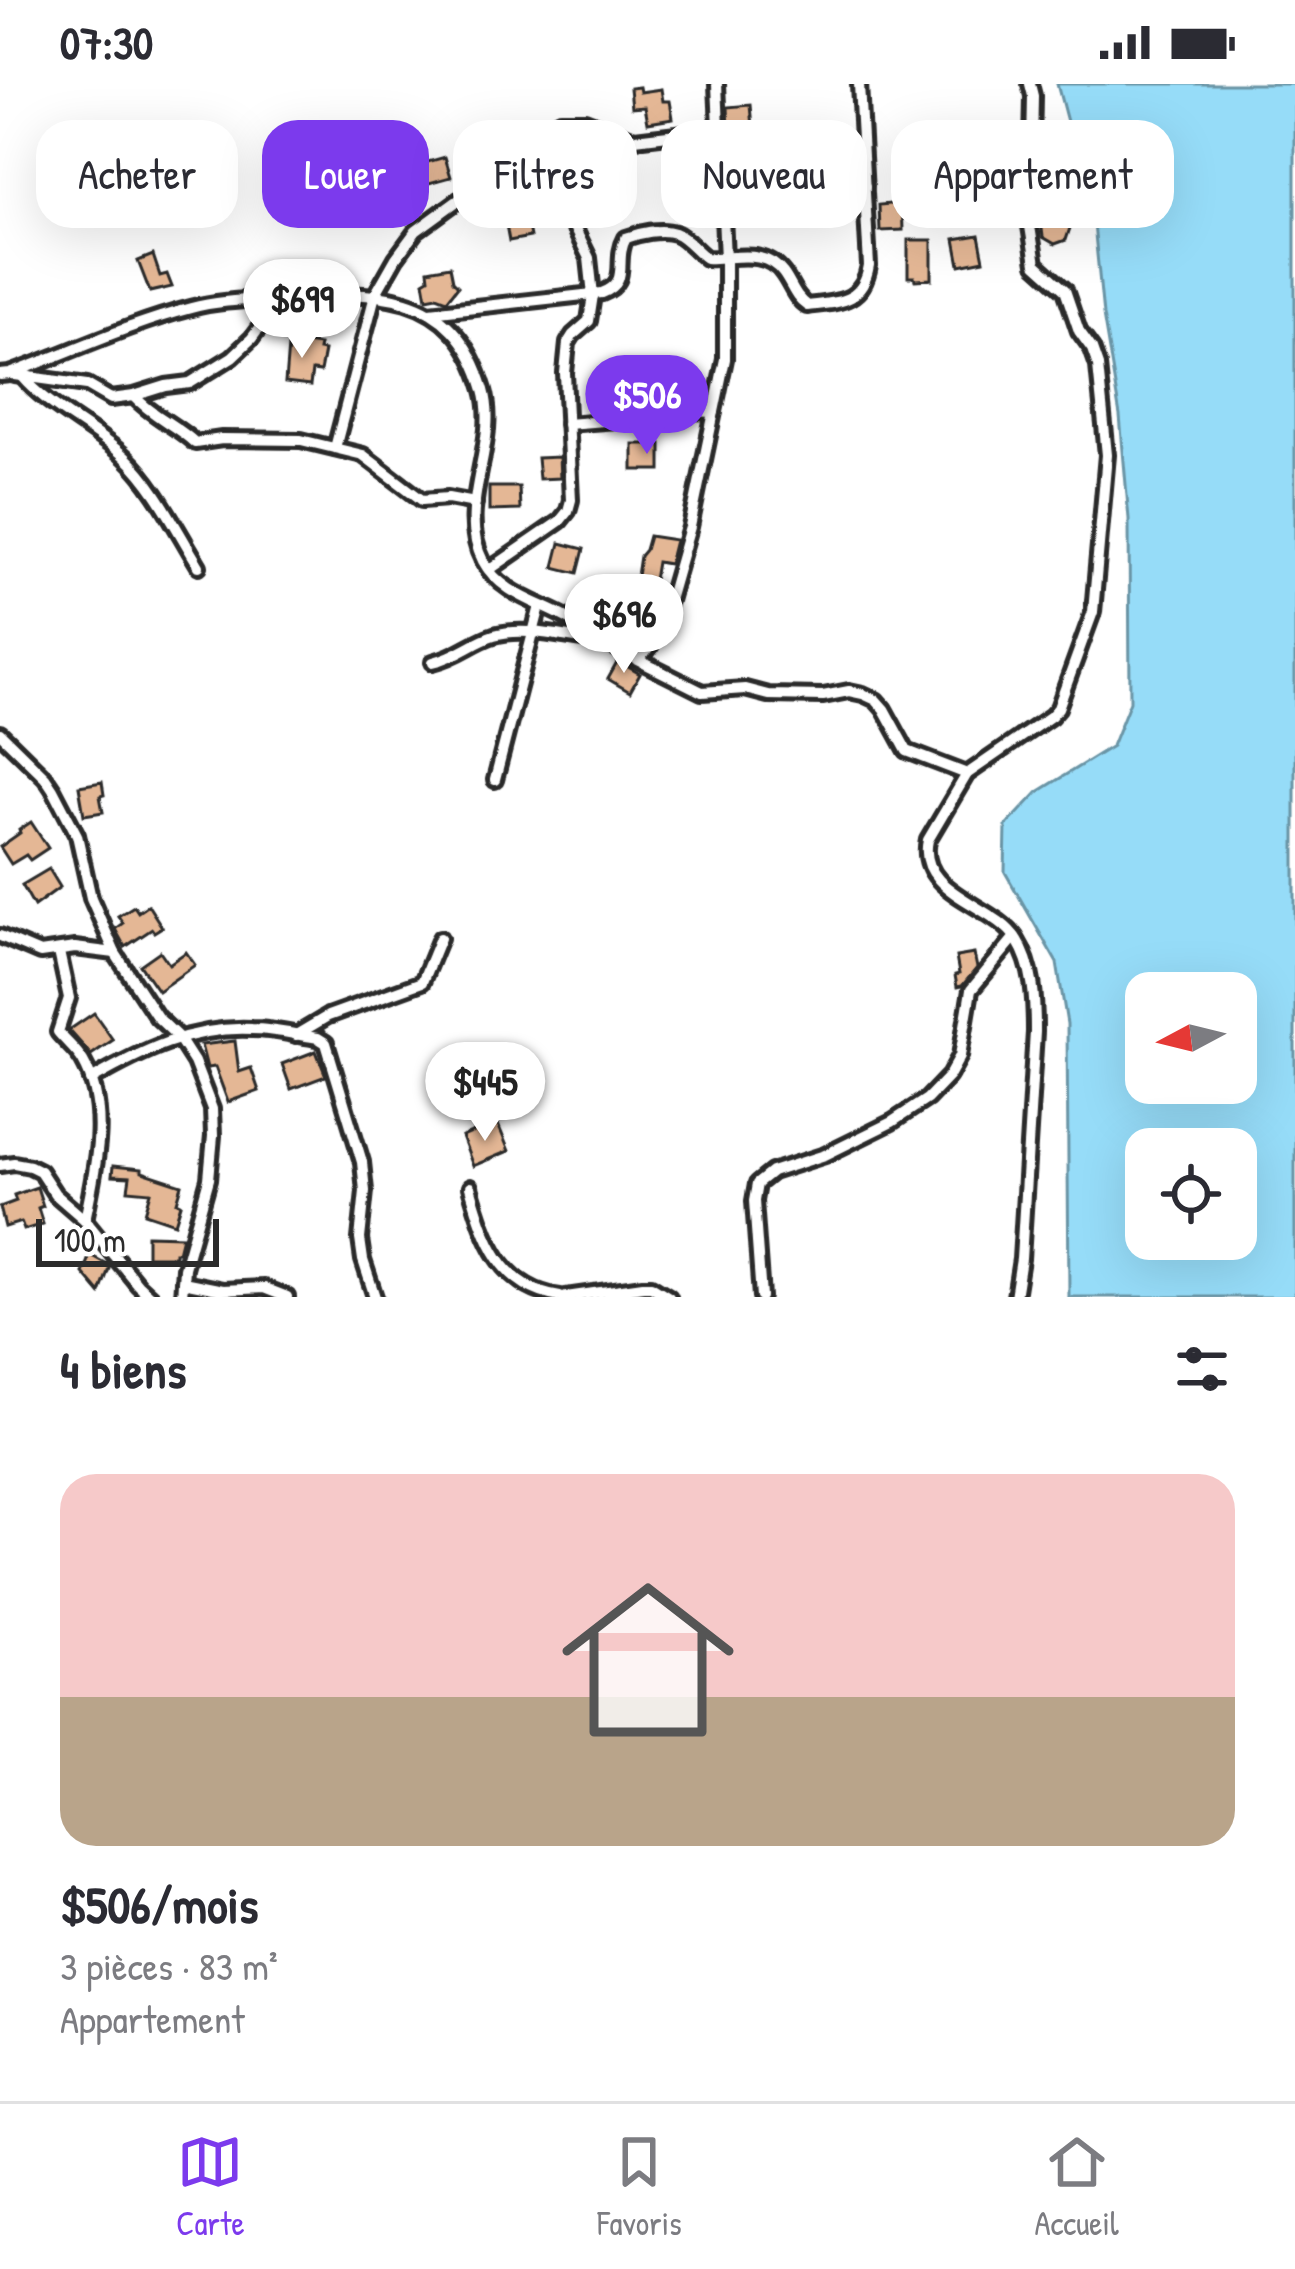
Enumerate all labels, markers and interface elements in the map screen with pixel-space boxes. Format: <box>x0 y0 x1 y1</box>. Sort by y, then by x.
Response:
text: 07:30 <box>60 12 153 73</box>
chip: Acheter <box>36 120 238 228</box>
chip: Louer <box>262 120 429 228</box>
chip: Filtres <box>453 120 637 228</box>
chip: Nouveau <box>661 120 867 228</box>
chip: Appartement <box>891 120 1174 228</box>
pin: $699 <box>231 259 373 361</box>
text: $699 <box>270 271 334 324</box>
pin: $506 <box>576 355 718 457</box>
text: $506 <box>612 367 682 420</box>
pin: $696 <box>553 574 695 676</box>
text: $696 <box>591 586 657 639</box>
north arrow <box>1125 972 1257 1104</box>
map controls <box>1125 972 1257 1260</box>
pin: $445 <box>414 1042 556 1144</box>
text: $445 <box>452 1054 518 1107</box>
button: locate <box>1125 1128 1257 1260</box>
scale bar <box>36 1213 219 1266</box>
text: 100 m <box>54 1218 126 1262</box>
text: 4 biens <box>60 1335 186 1404</box>
icon: filters <box>1169 1336 1235 1402</box>
icon: home <box>540 1552 756 1768</box>
text: $506/mois <box>60 1870 259 1939</box>
text: 3 pièces · 83 m² <box>60 1939 278 1992</box>
text: Appartement <box>60 1992 245 2045</box>
tab: Carte <box>176 2129 245 2245</box>
tab: Favoris <box>597 2129 682 2245</box>
tab: Accueil <box>1034 2129 1119 2245</box>

